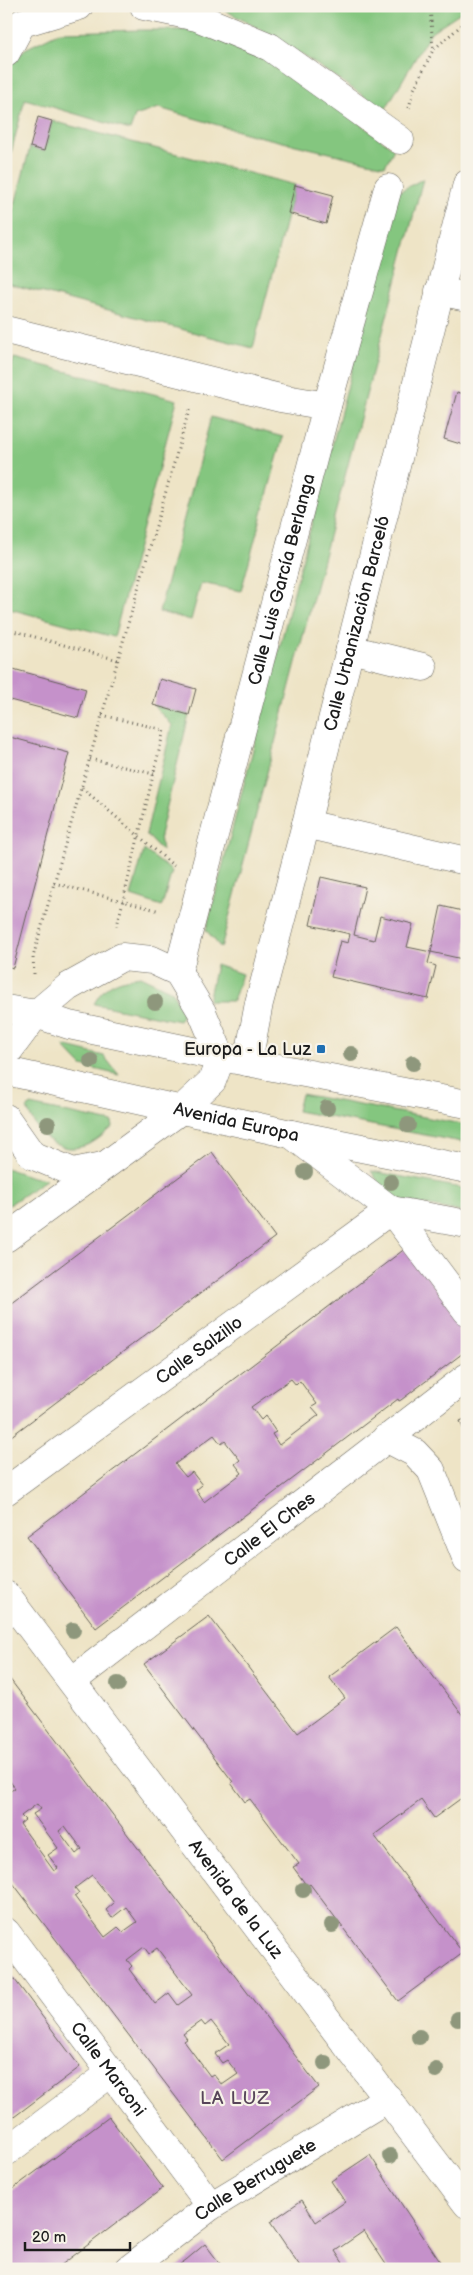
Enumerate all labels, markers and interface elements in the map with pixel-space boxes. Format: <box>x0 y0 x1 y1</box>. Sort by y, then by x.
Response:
street label: Calle Luis García Berlanga <box>243 471 319 688</box>
street label: Calle Urbanización Barceló <box>319 513 394 733</box>
place label: Europa - La Luz <box>184 1039 311 1060</box>
marker: Europa - La Luz <box>315 1043 327 1055</box>
street label: Avenida Europa <box>172 1098 301 1146</box>
street label: Calle Salzillo <box>152 1311 247 1389</box>
street label: Calle El Ches <box>219 1487 319 1571</box>
street label: Avenida de la Luz <box>184 1835 288 1963</box>
street label: Calle Marconi <box>66 2018 151 2120</box>
district label: LA LUZ <box>200 2087 270 2110</box>
street label: Calle Berruguete <box>190 2134 320 2225</box>
scale bar <box>25 2220 130 2252</box>
text: 20 m <box>32 2228 66 2247</box>

